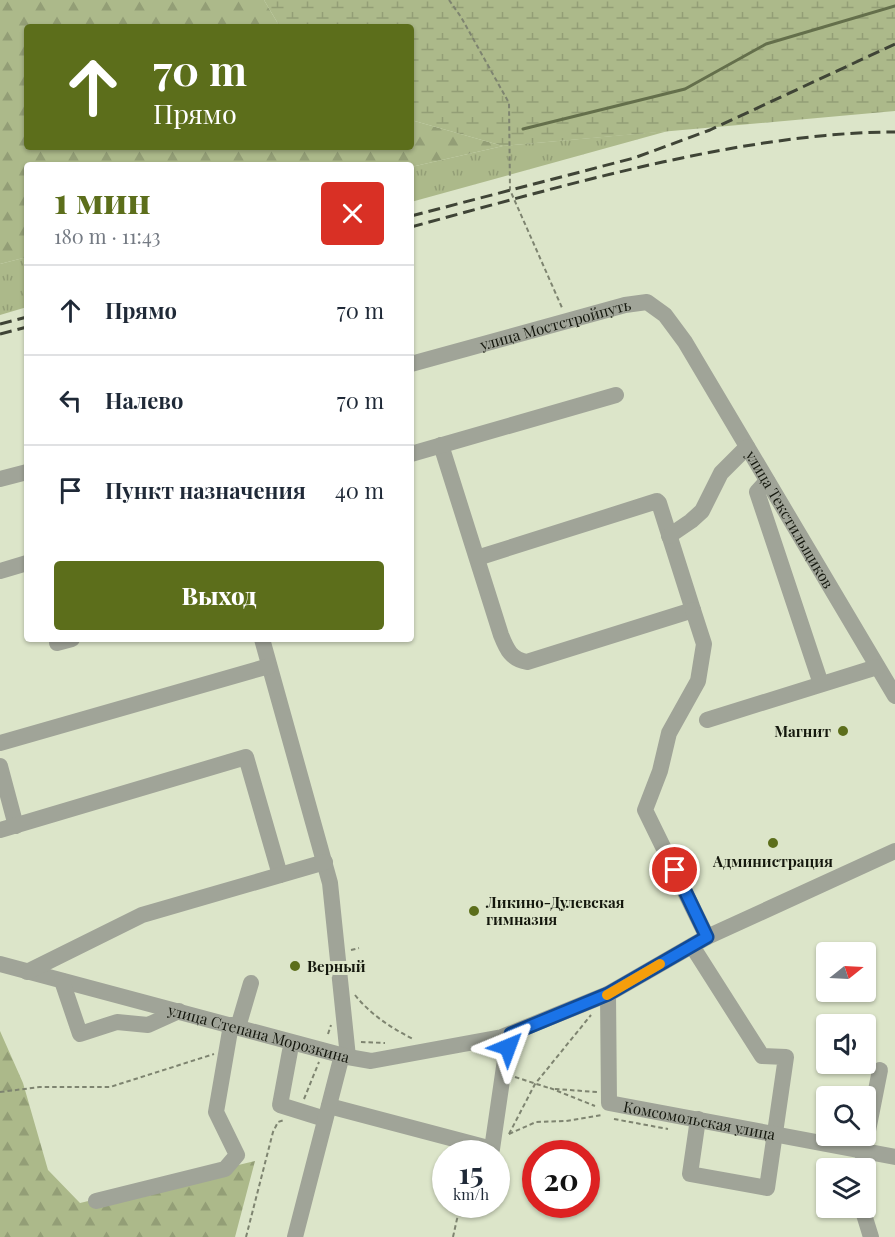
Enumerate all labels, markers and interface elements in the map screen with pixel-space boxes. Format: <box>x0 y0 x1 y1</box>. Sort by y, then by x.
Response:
text: 70 m <box>153 41 247 97</box>
icon: ahead <box>54 48 132 126</box>
text: Прямо <box>153 95 237 131</box>
text: 1 мин <box>54 175 151 223</box>
button: close <box>321 182 384 245</box>
text: 180 m · 11:43 <box>54 222 160 249</box>
icon: ahead <box>54 294 87 327</box>
street label: улица Мостстройпуть <box>477 294 632 355</box>
text: Прямо <box>105 295 177 325</box>
text: 70 m <box>337 295 384 325</box>
icon: left <box>54 384 87 417</box>
text: Налево <box>105 385 183 415</box>
text: 70 m <box>337 385 384 415</box>
street label: улица Текстильщиков <box>741 446 839 592</box>
icon: arrive <box>54 474 87 507</box>
text: Пункт назначения <box>105 475 306 505</box>
text: 40 m <box>335 475 384 505</box>
button: Выход <box>54 561 384 630</box>
place label: Магнит <box>774 721 831 741</box>
marker: Магнит <box>836 724 850 738</box>
marker: Администрация <box>766 836 780 850</box>
pin <box>649 844 700 895</box>
place label: Администрация <box>712 851 833 871</box>
icon: arrive <box>658 853 691 886</box>
place label: Ликино-Дулевская гимназия <box>485 892 625 929</box>
marker: Ликино-Дулевская гимназия <box>467 904 481 918</box>
north arrow <box>816 942 876 1002</box>
map controls <box>816 942 876 1218</box>
place label: Верный <box>307 956 366 976</box>
marker: Верный <box>288 959 302 973</box>
street label: улица Степана Морозкина <box>165 999 352 1067</box>
button: sound <box>816 1014 876 1074</box>
position arrow <box>476 1015 540 1079</box>
button: search <box>816 1086 876 1146</box>
street label: Комсомольская улица <box>622 1096 778 1144</box>
speed limit sign: 20 <box>522 1140 600 1218</box>
text: 15 <box>459 1152 483 1192</box>
button: layers <box>816 1158 876 1218</box>
text: km/h <box>453 1184 489 1204</box>

